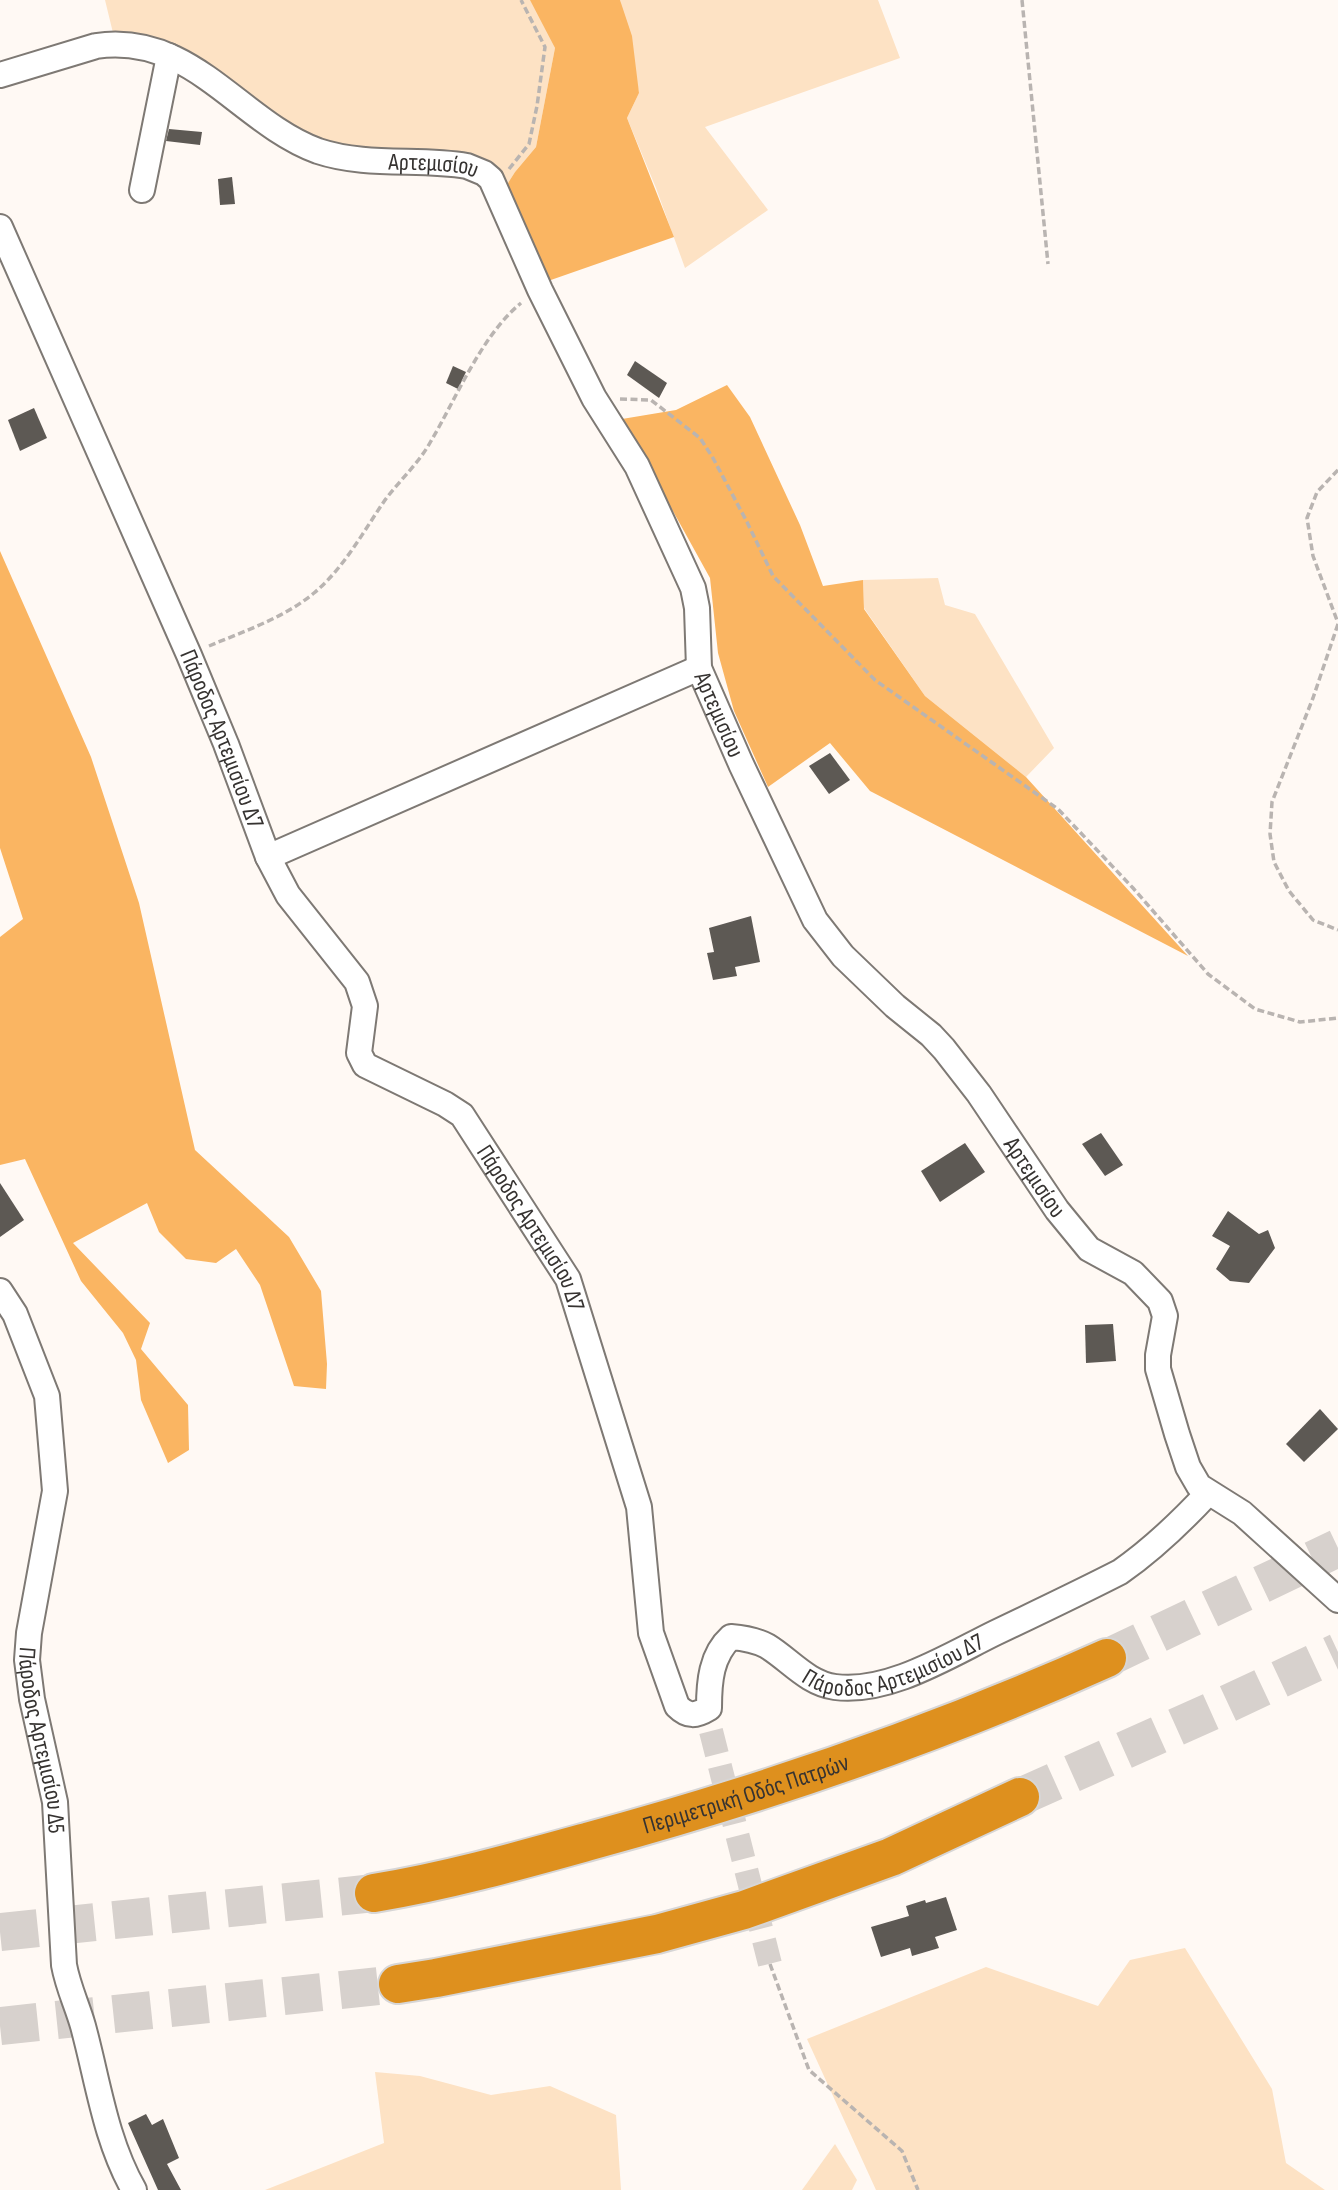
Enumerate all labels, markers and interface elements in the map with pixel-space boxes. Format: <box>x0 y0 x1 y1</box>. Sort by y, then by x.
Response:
street label: Αρτεμισίου <box>387 147 483 184</box>
street label: Πάροδος Αρτεμισίου Δ7 <box>173 645 270 832</box>
street label: Αρτεμισίου <box>687 667 750 762</box>
street label: Αρτεμισίου <box>997 1131 1071 1224</box>
street label: Πάροδος Αρτεμισίου Δ7 <box>470 1139 591 1315</box>
street label: Πάροδος Αρτεμισίου Δ7 <box>797 1627 989 1703</box>
street label: Πάροδος Αρτεμισίου Δ5 <box>12 1646 71 1834</box>
street label: Περιμετρική Οδός Πατρών <box>640 1748 853 1841</box>

